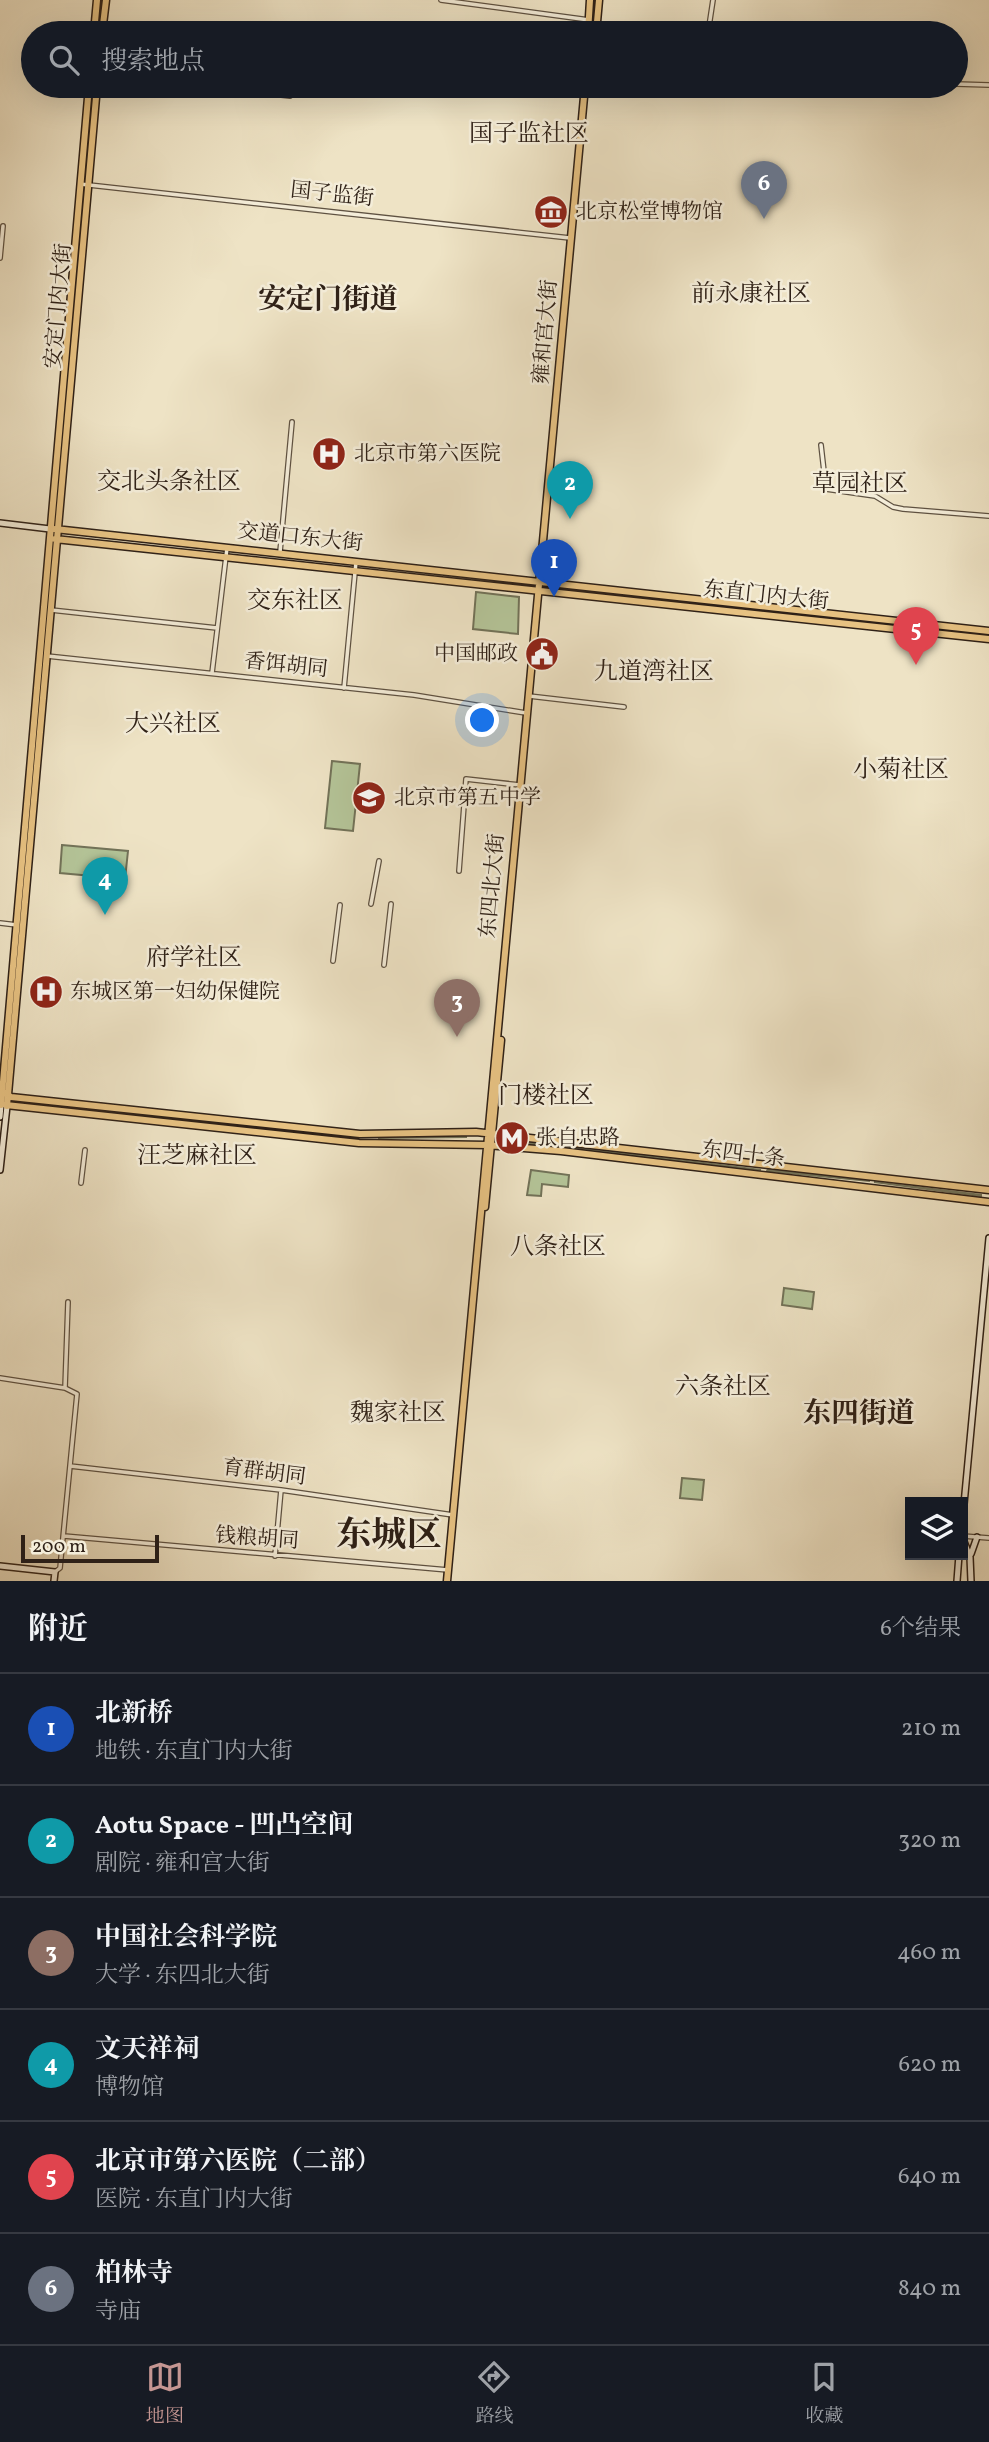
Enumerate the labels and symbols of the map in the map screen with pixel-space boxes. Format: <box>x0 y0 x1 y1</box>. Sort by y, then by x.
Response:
district label: 国子监社区 <box>469 118 589 152</box>
pin: 6 <box>741 161 787 219</box>
street label: 国子监街 <box>289 176 375 214</box>
museum icon: 北京松堂博物馆 <box>532 193 570 231</box>
place label: 北京松堂博物馆 <box>576 198 723 227</box>
street label: 安定门内大街 <box>39 242 79 370</box>
street label: 雍和宫大街 <box>527 278 565 386</box>
district label: 前永康社区 <box>691 278 811 312</box>
district label: 安定门街道 <box>258 281 398 320</box>
hospital icon: 北京市第六医院 <box>310 435 348 473</box>
place label: 北京市第六医院 <box>354 440 501 469</box>
pin: 2 <box>547 461 593 519</box>
district label: 交北头条社区 <box>97 466 241 500</box>
district label: 草园社区 <box>812 468 908 502</box>
street label: 交道口东大街 <box>236 517 364 559</box>
pin: 1 <box>531 539 577 597</box>
street label: 东直门内大街 <box>702 575 830 617</box>
district label: 交东社区 <box>247 585 343 619</box>
pin: 5 <box>893 607 939 665</box>
public building icon: 中国邮政 <box>523 635 561 673</box>
place label: 中国邮政 <box>434 640 518 669</box>
street label: 香饵胡同 <box>243 647 329 685</box>
district label: 九道湾社区 <box>594 656 714 690</box>
your location <box>465 703 499 737</box>
district label: 大兴社区 <box>125 708 221 742</box>
district label: 小菊社区 <box>853 754 949 788</box>
school or university icon: 北京市第五中学 <box>350 779 388 817</box>
place label: 北京市第五中学 <box>394 784 541 813</box>
street label: 东四北大街 <box>474 832 512 940</box>
pin: 4 <box>82 857 128 915</box>
district label: 府学社区 <box>146 942 242 976</box>
hospital icon: 东城区第一妇幼保健院 <box>27 973 65 1011</box>
place label: 东城区第一妇幼保健院 <box>70 978 280 1007</box>
pin: 3 <box>434 979 480 1037</box>
district label: 门楼社区 <box>498 1080 594 1114</box>
metro station icon: 张自忠路 <box>493 1119 531 1157</box>
place label: 张自忠路 <box>536 1124 620 1153</box>
street label: 东四十条 <box>700 1135 786 1175</box>
district label: 汪芝麻社区 <box>137 1140 257 1174</box>
district label: 八条社区 <box>510 1231 606 1265</box>
district label: 六条社区 <box>675 1371 771 1405</box>
district label: 东四街道 <box>803 1395 915 1434</box>
district label: 魏家社区 <box>350 1397 446 1431</box>
street label: 育群胡同 <box>221 1453 307 1493</box>
district label: 东城区 <box>336 1513 442 1561</box>
street label: 钱粮胡同 <box>214 1522 300 1556</box>
scale bar <box>21 1532 159 1564</box>

